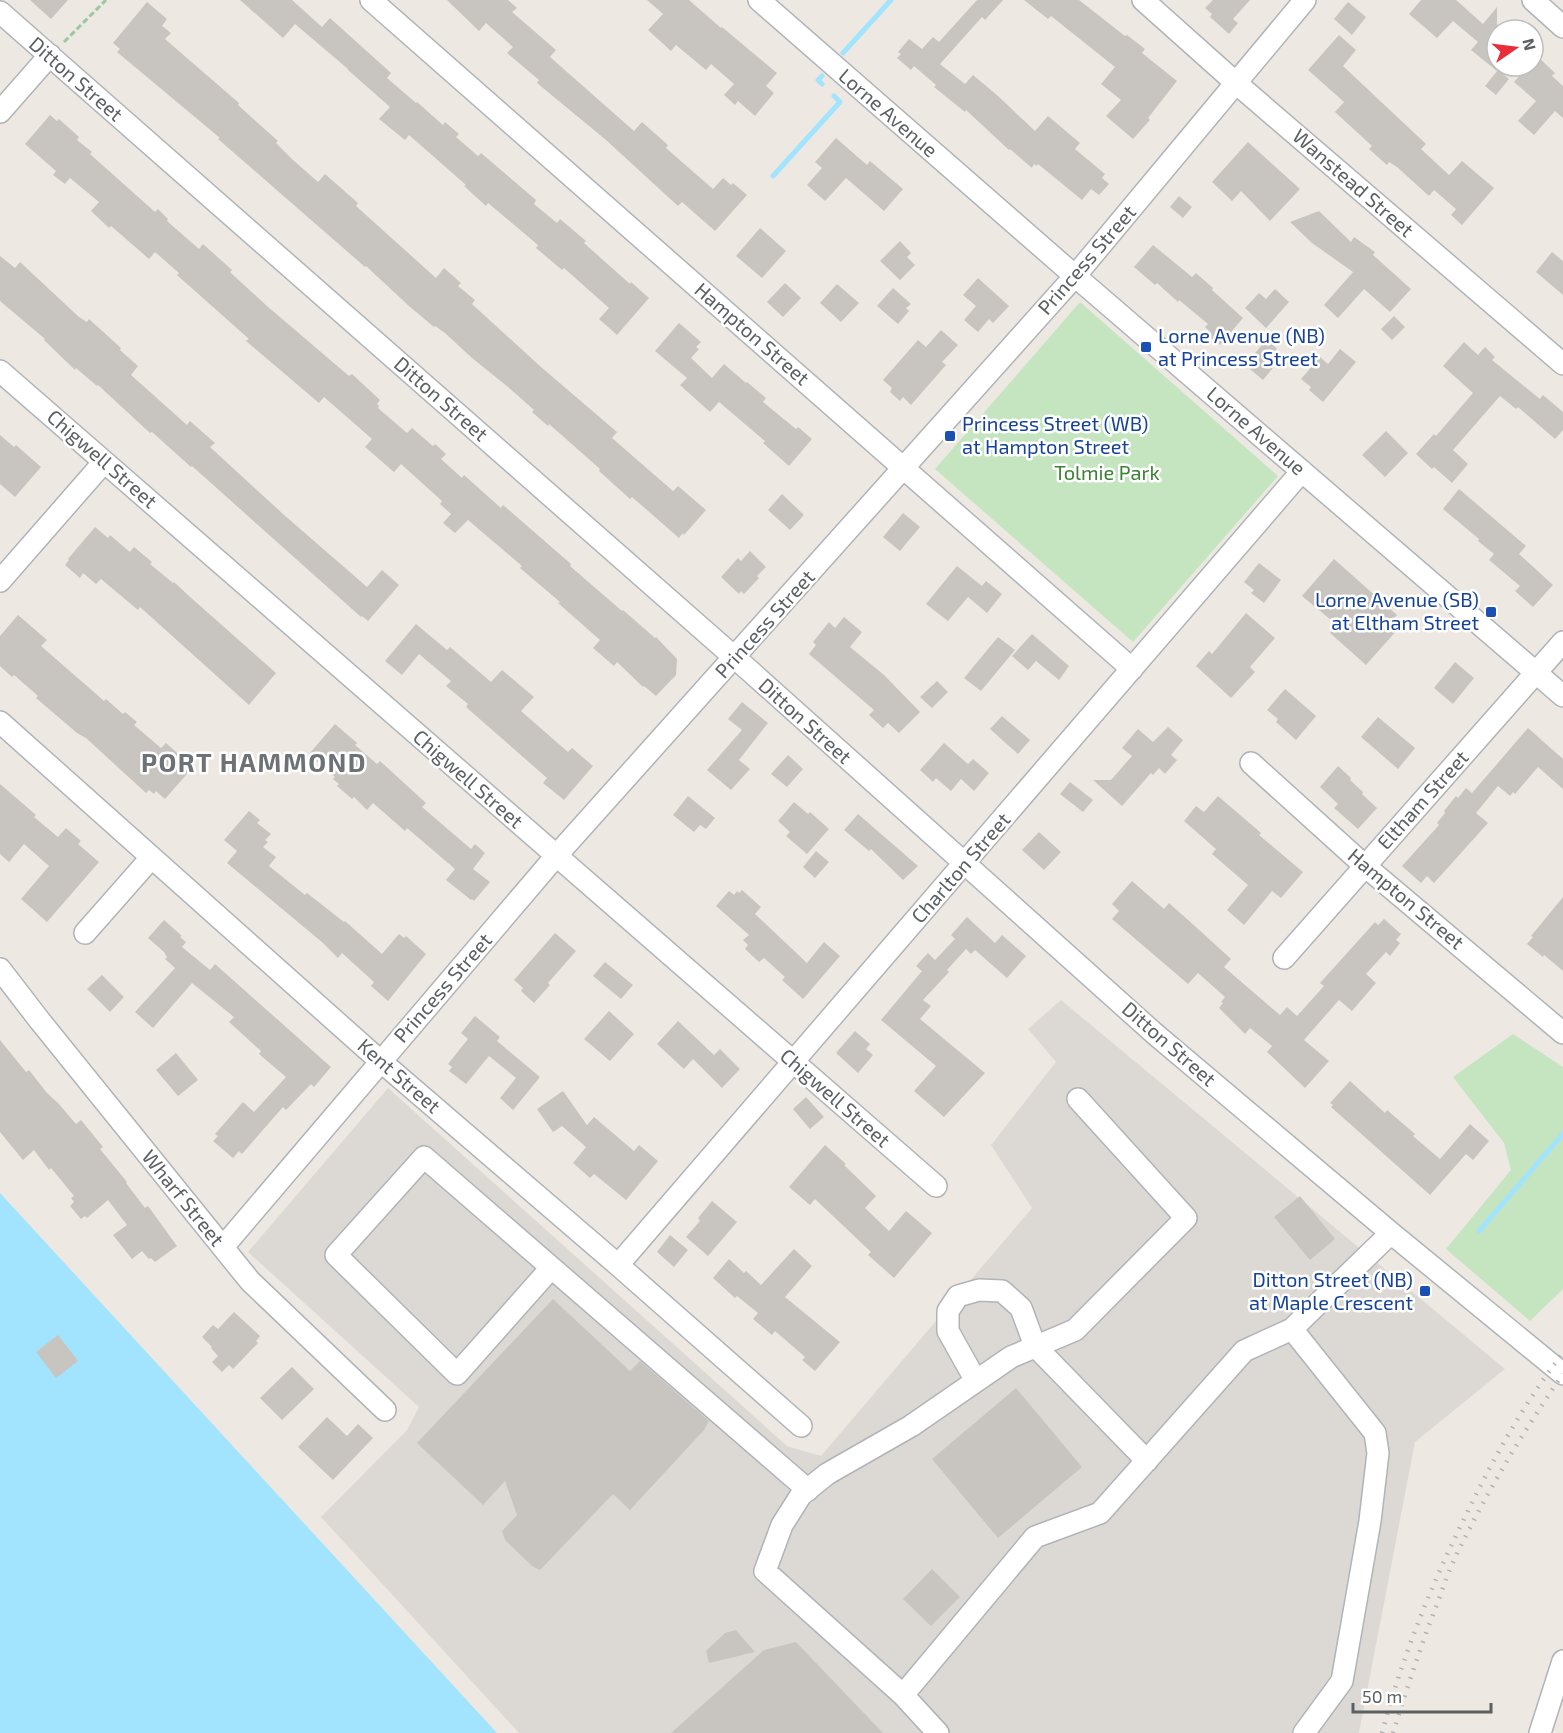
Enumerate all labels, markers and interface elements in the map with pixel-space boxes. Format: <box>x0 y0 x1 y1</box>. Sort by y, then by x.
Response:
north arrow <box>1485 18 1545 78</box>
street label: Ditton Street <box>25 31 129 126</box>
text: N <box>1519 36 1541 52</box>
street label: Lorne Avenue <box>834 63 943 162</box>
street label: Wanstead Street <box>1288 123 1419 242</box>
street label: Princess Street <box>1032 199 1141 319</box>
street label: Hampton Street <box>690 277 815 390</box>
place label: Lorne Avenue (NB) at Princess Street <box>1158 323 1325 370</box>
marker: Lorne Avenue (NB) at Princess Street <box>1139 340 1153 354</box>
street label: Ditton Street <box>390 351 494 446</box>
street label: Lorne Avenue <box>1202 381 1311 480</box>
street label: Chigwell Street <box>43 404 163 513</box>
place label: Princess Street (WB) at Hampton Street <box>962 411 1148 458</box>
marker: Princess Street (WB) at Hampton Street <box>943 429 957 443</box>
park label: Tolmie Park <box>1054 460 1160 484</box>
street label: Princess Street <box>709 564 819 682</box>
place label: Lorne Avenue (SB) at Eltham Street <box>1315 587 1479 634</box>
marker: Lorne Avenue (SB) at Eltham Street <box>1484 605 1498 619</box>
street label: Ditton Street <box>754 672 857 768</box>
street label: Chigwell Street <box>409 724 529 833</box>
street label: Eltham Street <box>1372 745 1473 854</box>
district label: PORT HAMMOND <box>141 746 367 777</box>
street label: Charlton Street <box>906 807 1015 927</box>
street label: Hampton Street <box>1344 843 1470 954</box>
street label: Princess Street <box>388 927 497 1047</box>
street label: Ditton Street <box>1118 996 1222 1091</box>
street label: Kent Street <box>353 1033 446 1118</box>
street label: Chigwell Street <box>776 1043 896 1152</box>
street label: Wharf Street <box>138 1144 230 1251</box>
place label: Ditton Street (NB) at Maple Crescent <box>1249 1267 1413 1314</box>
marker: Ditton Street (NB) at Maple Crescent <box>1418 1284 1432 1298</box>
scale bar <box>1353 1676 1491 1714</box>
text: 50 m <box>1362 1685 1402 1707</box>

